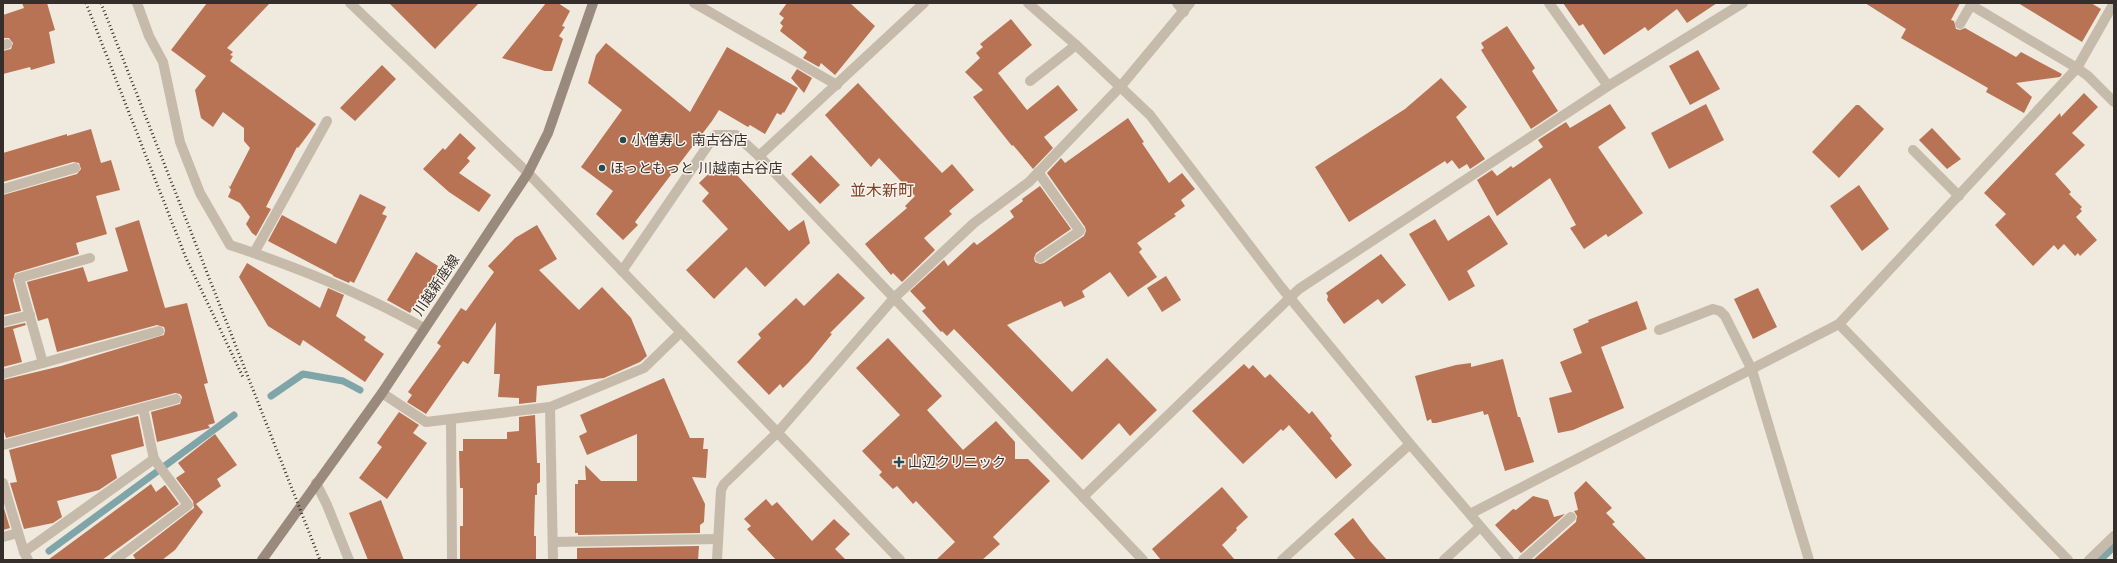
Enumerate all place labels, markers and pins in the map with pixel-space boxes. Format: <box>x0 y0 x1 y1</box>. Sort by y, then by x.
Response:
place label: 小僧寿し 南古谷店 <box>631 132 747 148</box>
marker: 小僧寿し 南古谷店 <box>618 135 628 145</box>
place label: ほっともっと 川越南古谷店 <box>610 160 782 176</box>
marker: ほっともっと 川越南古谷店 <box>597 163 607 173</box>
place label: 山辺クリニック <box>908 454 1006 470</box>
marker: 山辺クリニック <box>893 456 905 468</box>

